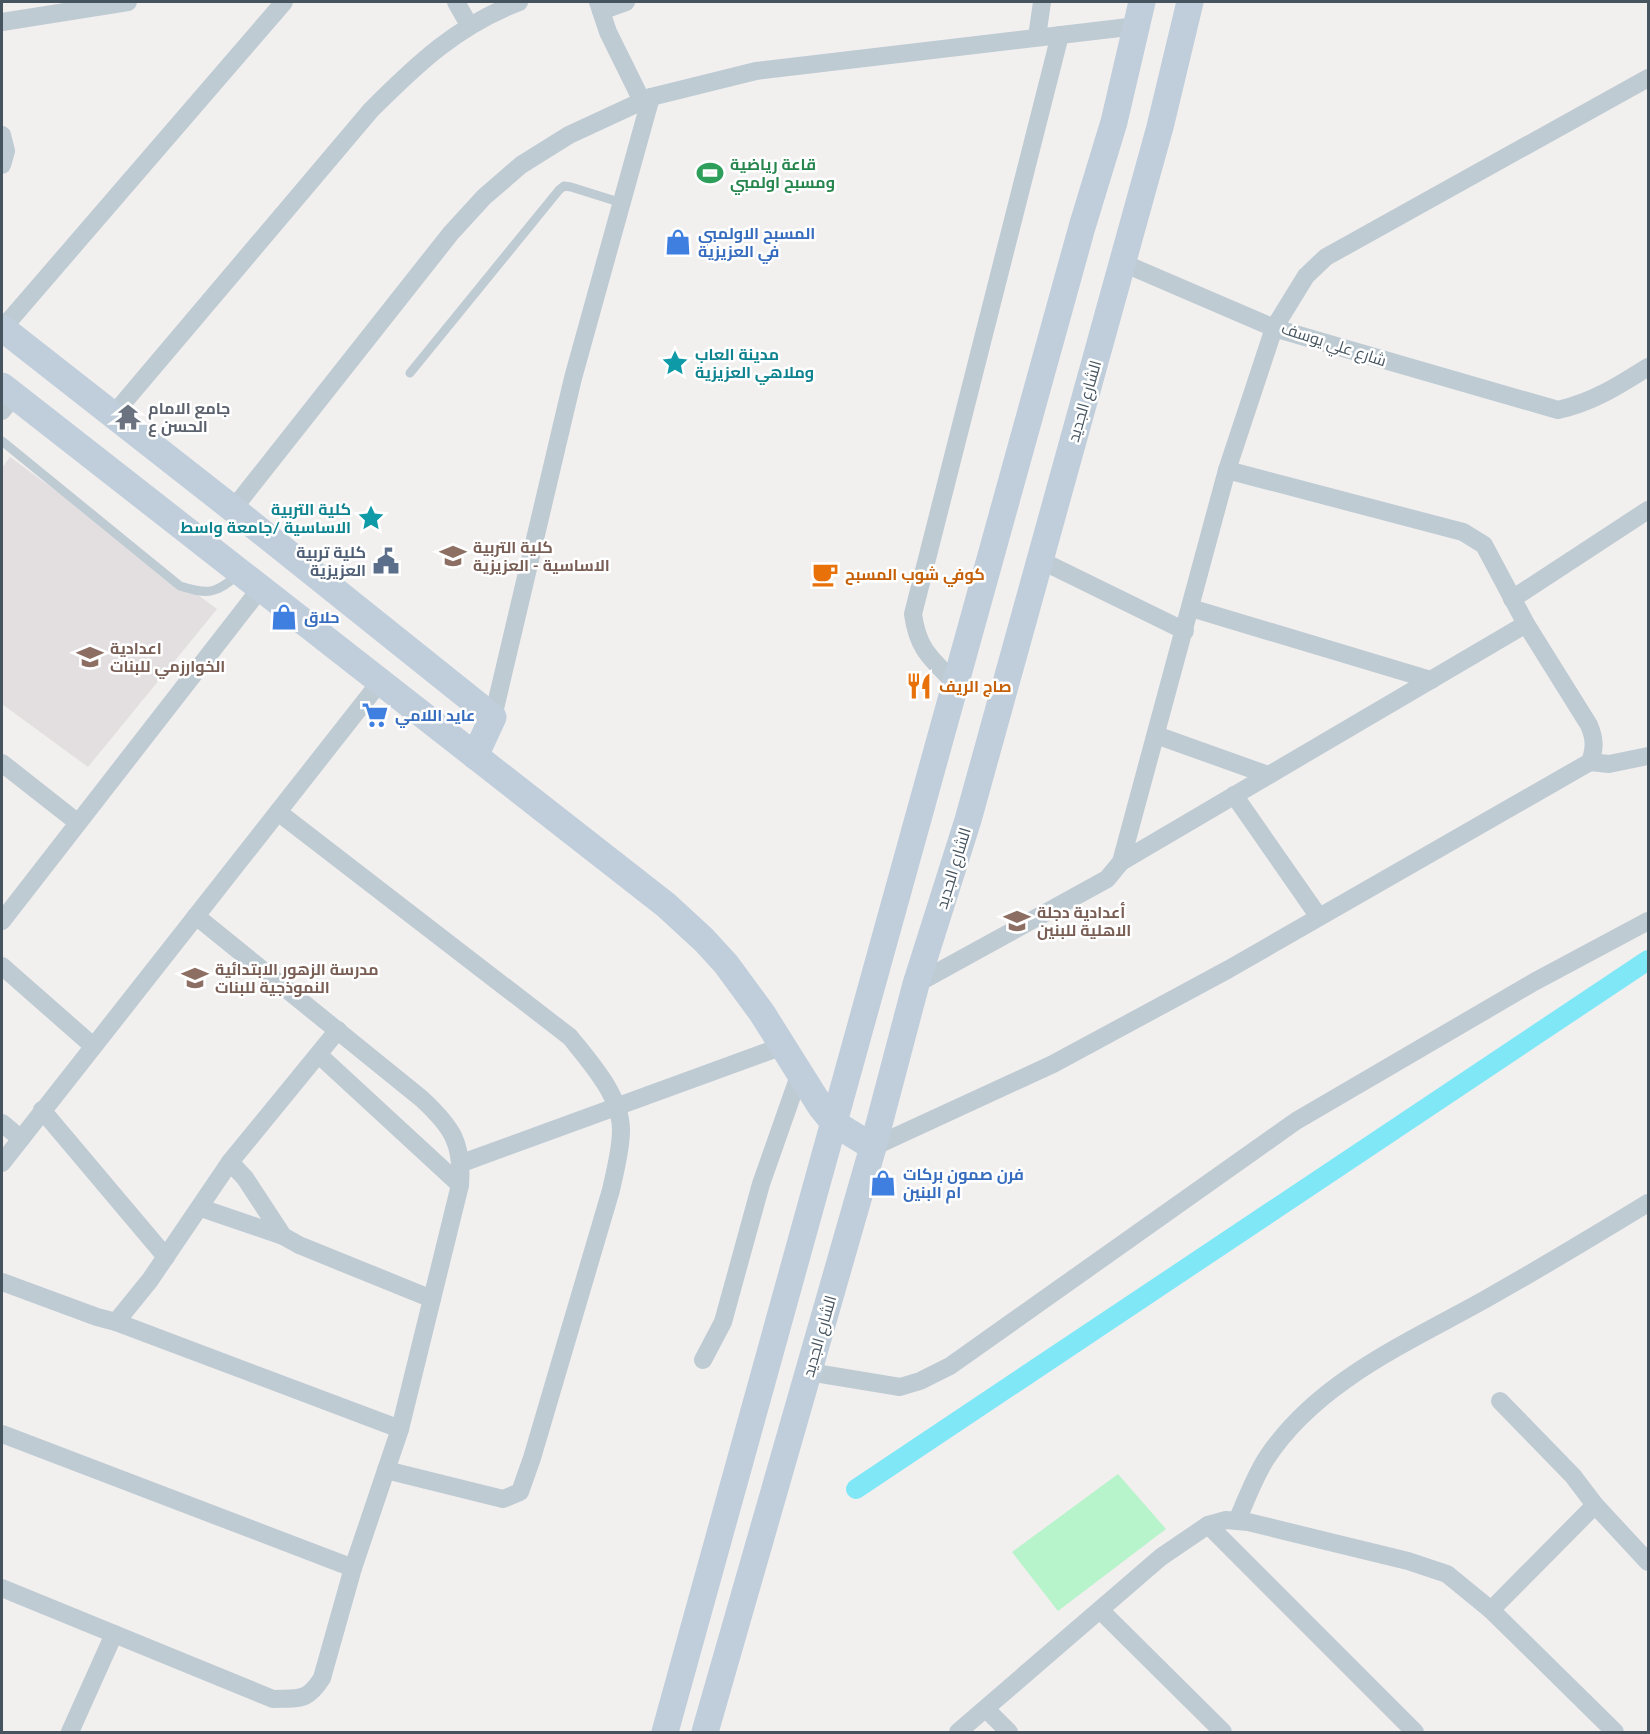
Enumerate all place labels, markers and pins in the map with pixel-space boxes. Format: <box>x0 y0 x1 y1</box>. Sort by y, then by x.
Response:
place label: قاعة رياضية ومسبح اولمبي <box>730 154 835 195</box>
sports icon: قاعة رياضية ومسبح اولمبي <box>695 158 725 188</box>
place label: المسبح الاولمبي في العزيزية <box>698 223 815 264</box>
shop icon: المسبح الاولمبي في العزيزية <box>663 227 693 257</box>
place label: مدينة العاب وملاهي العزيزية <box>695 344 814 385</box>
place icon: مدينة العاب وملاهي العزيزية <box>660 348 690 378</box>
place label: جامع الامام الحسن ع <box>148 398 230 437</box>
temple icon: جامع الامام الحسن ع <box>113 402 143 432</box>
place label: كلية التربية الاساسية /جامعة واسط <box>180 499 351 537</box>
place icon: كلية التربية الاساسية /جامعة واسط <box>356 503 386 533</box>
place label: كلية التربية الاساسية - العزيزية <box>473 537 610 575</box>
school or university icon: كلية التربية الاساسية - العزيزية <box>438 541 468 571</box>
place label: كلية تربية العزيزية <box>296 542 366 580</box>
public building icon: كلية تربية العزيزية <box>371 546 401 576</box>
cafe icon: كوفي شوب المسبح <box>810 559 840 589</box>
place label: كوفي شوب المسبح <box>845 564 985 587</box>
shop icon: حلاق <box>269 602 299 632</box>
place label: حلاق <box>304 607 339 627</box>
place label: اعدادية الخوارزمي للبنات <box>110 638 225 679</box>
school or university icon: اعدادية الخوارزمي للبنات <box>75 642 105 672</box>
restaurant icon: صاج الريف <box>904 671 934 701</box>
place label: صاج الريف <box>939 676 1012 697</box>
supermarket icon: عايد اللامي <box>360 700 390 730</box>
place label: عايد اللامي <box>395 705 475 728</box>
place label: أعدادية دجلة الاهلية للبنين <box>1037 902 1131 940</box>
school or university icon: أعدادية دجلة الاهلية للبنين <box>1002 906 1032 936</box>
place label: مدرسة الزهور الابتدائية النموذجية للبنات <box>215 959 379 997</box>
school or university icon: مدرسة الزهور الابتدائية النموذجية للبنات <box>180 963 210 993</box>
place label: فرن صمون بركات ام البنين <box>903 1164 1024 1204</box>
shop icon: فرن صمون بركات ام البنين <box>868 1168 898 1198</box>

